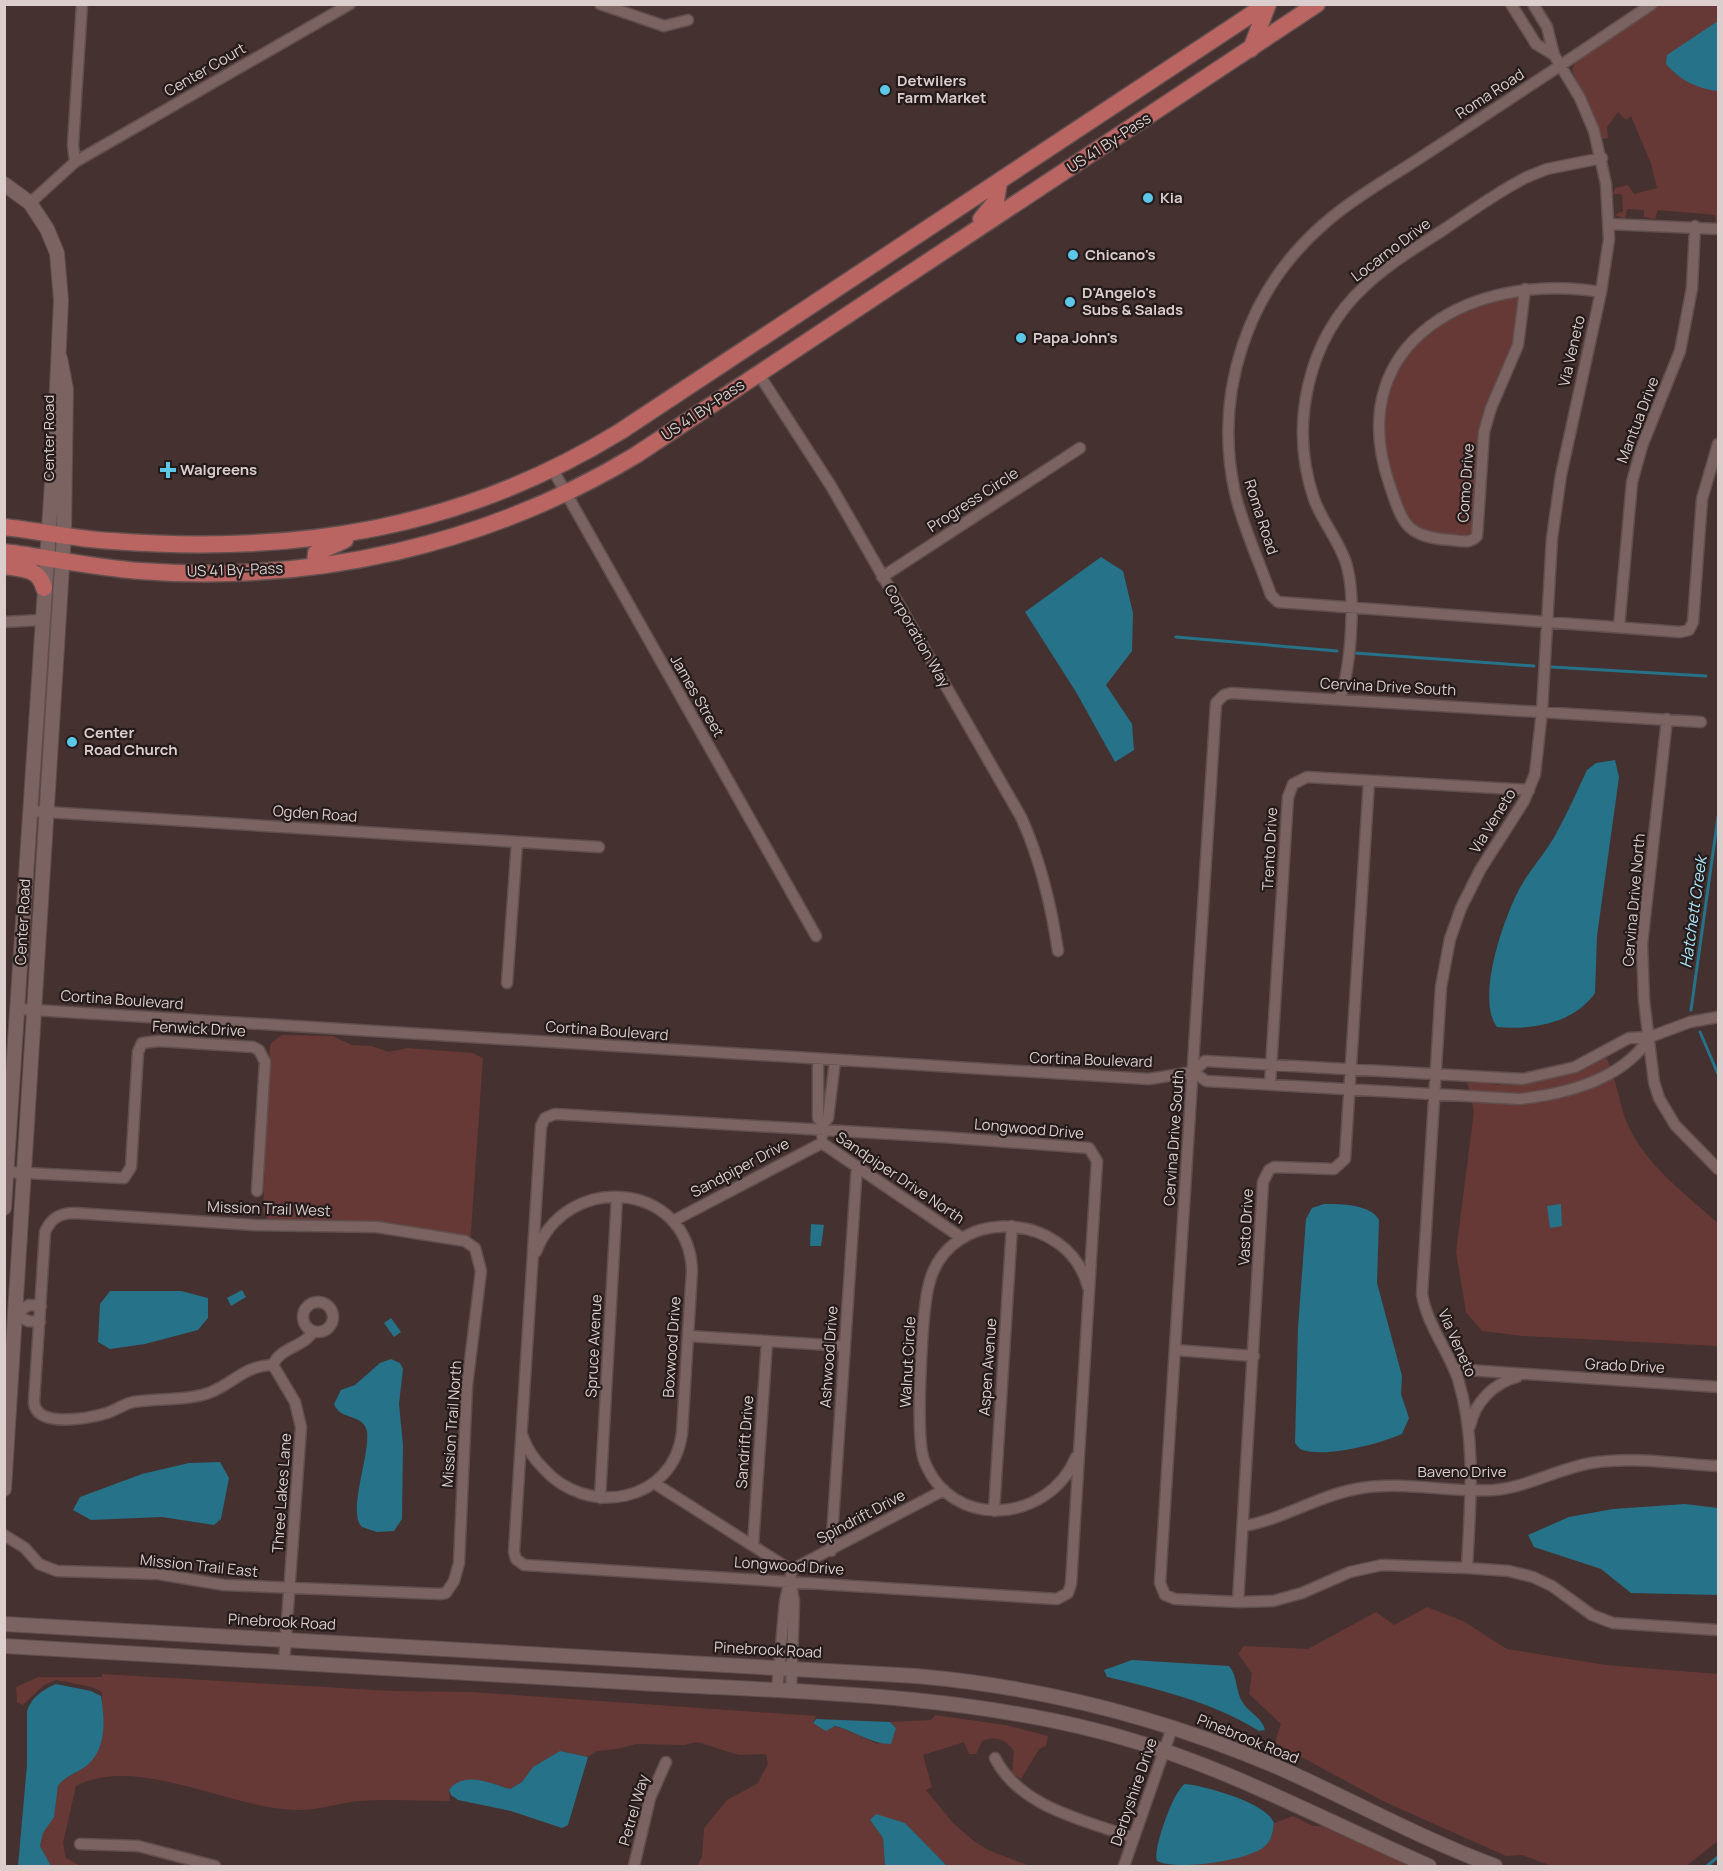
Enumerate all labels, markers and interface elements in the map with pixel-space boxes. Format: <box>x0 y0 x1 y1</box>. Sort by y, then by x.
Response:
street label: Center Court <box>160 38 249 101</box>
street label: Roma Road <box>1451 64 1528 124</box>
place label: Detwilers Farm Market <box>897 70 987 108</box>
marker: Detwilers Farm Market <box>878 83 892 97</box>
street label: US 41 By-Pass <box>1063 108 1155 178</box>
place label: Kia <box>1160 187 1183 208</box>
marker: Kia <box>1141 191 1155 205</box>
street label: Locarno Drive <box>1347 213 1435 286</box>
place label: Chicano's <box>1085 244 1156 265</box>
marker: Chicano's <box>1066 248 1080 262</box>
place label: D'Angelo's Subs & Salads <box>1082 282 1183 320</box>
marker: D'Angelo's Subs & Salads <box>1063 295 1077 309</box>
street label: Via Veneto <box>1553 313 1590 389</box>
place label: Papa John's <box>1033 327 1118 348</box>
marker: Papa John's <box>1014 331 1028 345</box>
street label: Mantua Drive <box>1611 373 1664 466</box>
street label: US 41 By-Pass <box>657 374 749 445</box>
street label: Center Road <box>38 395 59 481</box>
street label: Como Drive <box>1452 442 1479 523</box>
place label: Walgreens <box>180 459 257 480</box>
street label: Progress Circle <box>923 462 1023 537</box>
marker: Walgreens <box>161 463 175 477</box>
street label: Roma Road <box>1239 477 1284 557</box>
street label: US 41 By-Pass <box>187 557 284 582</box>
street label: Corporation Way <box>879 580 955 691</box>
street label: James Street <box>665 651 729 741</box>
street label: Cervina Drive South <box>1319 672 1457 701</box>
place label: Center Road Church <box>84 722 178 760</box>
marker: Center Road Church <box>65 735 79 749</box>
street label: Via Veneto <box>1464 784 1521 857</box>
street label: Ogden Road <box>272 800 358 827</box>
street label: Trento Drive <box>1257 806 1282 891</box>
street label: Cervina Drive North <box>1617 832 1650 968</box>
water label: Hatchett Creek <box>1674 853 1712 969</box>
street label: Center Road <box>10 878 35 966</box>
street label: Cortina Boulevard <box>60 985 184 1014</box>
street label: Fenwick Drive <box>152 1016 247 1041</box>
street label: Cortina Boulevard <box>545 1016 669 1045</box>
street label: Cortina Boulevard <box>1029 1047 1153 1072</box>
street label: Cervina Drive South <box>1158 1069 1189 1207</box>
street label: Longwood Drive <box>973 1113 1085 1144</box>
street label: Sandpiper Drive North <box>832 1127 969 1229</box>
street label: Sandpiper Drive <box>687 1133 793 1202</box>
street label: Vasto Drive <box>1233 1188 1258 1266</box>
street label: Mission Trail West <box>207 1196 331 1221</box>
street label: Spruce Avenue <box>580 1293 607 1398</box>
street label: Boxwood Drive <box>657 1295 686 1398</box>
street label: Ashwood Drive <box>814 1305 843 1409</box>
street label: Via Veneto <box>1433 1305 1482 1380</box>
street label: Walnut Circle <box>895 1315 920 1408</box>
street label: Aspen Avenue <box>974 1317 1001 1417</box>
street label: Grado Drive <box>1585 1353 1666 1378</box>
street label: Mission Trail North <box>437 1360 466 1488</box>
street label: Sandrift Drive <box>731 1394 758 1489</box>
street label: Three Lakes Lane <box>267 1432 296 1554</box>
street label: Baveno Drive <box>1418 1461 1507 1482</box>
street label: Spindrift Drive <box>813 1484 909 1549</box>
street label: Mission Trail East <box>139 1549 259 1582</box>
street label: Longwood Drive <box>733 1551 845 1580</box>
street label: Pinebrook Road <box>228 1608 337 1635</box>
street label: Pinebrook Road <box>714 1636 823 1663</box>
street label: Pinebrook Road <box>1194 1709 1302 1769</box>
street label: Derbyshire Drive <box>1105 1735 1162 1849</box>
street label: Petrel Way <box>613 1772 654 1848</box>

